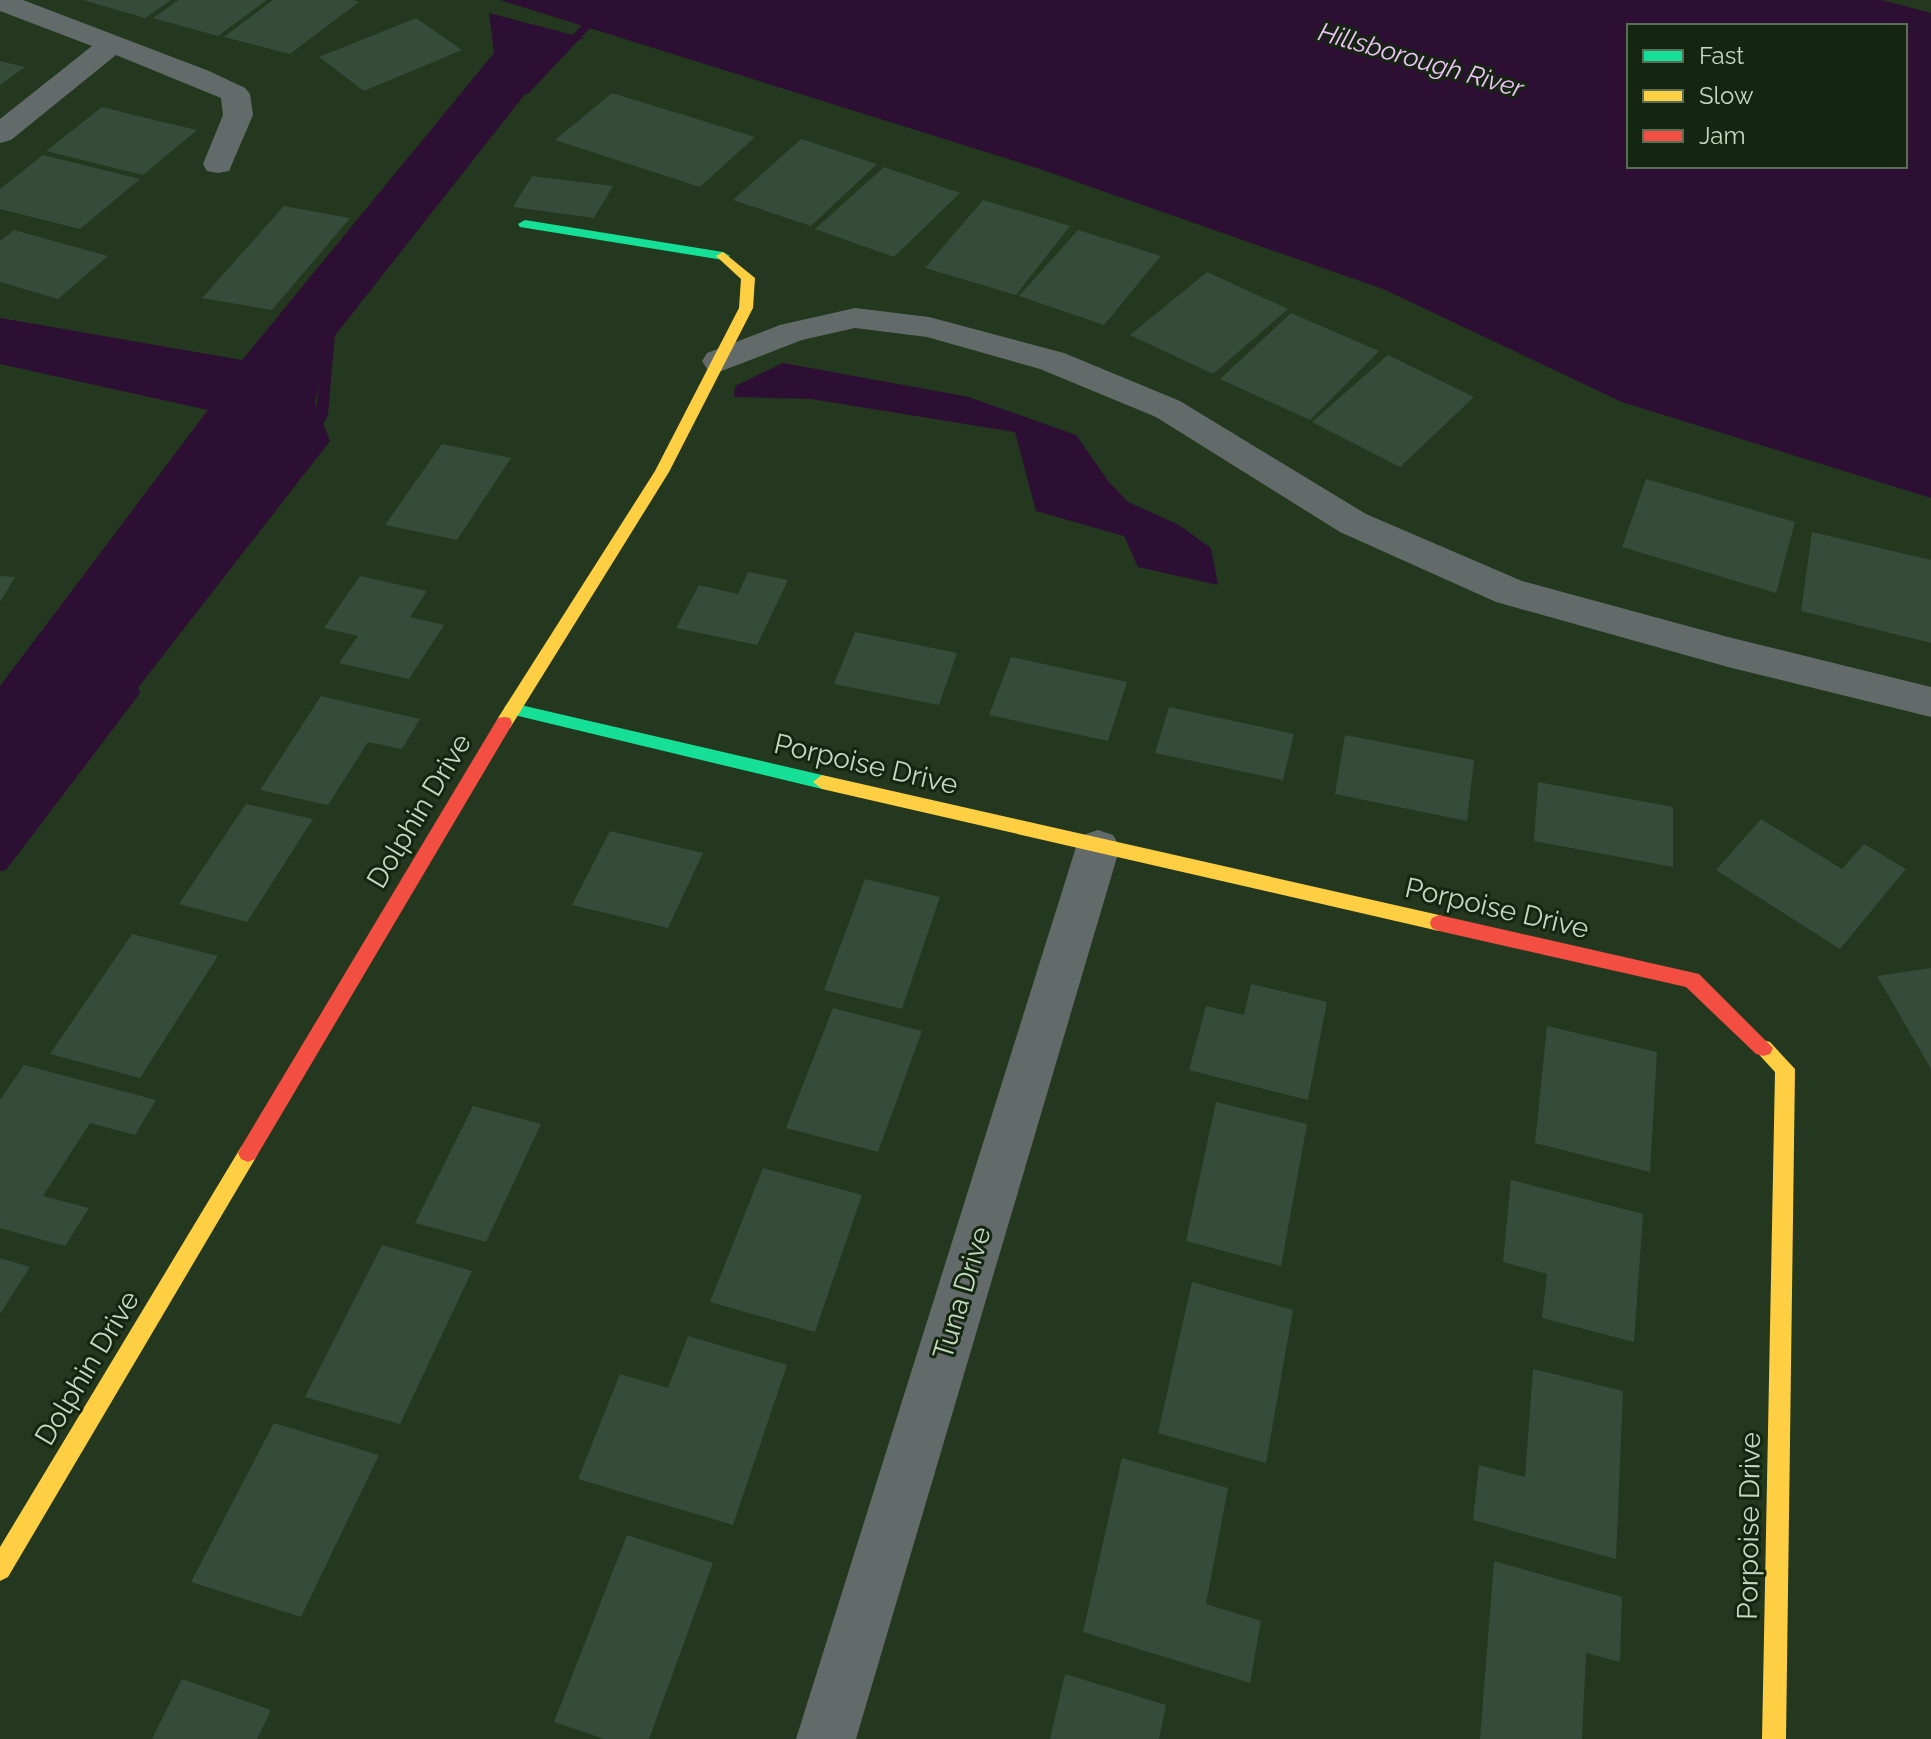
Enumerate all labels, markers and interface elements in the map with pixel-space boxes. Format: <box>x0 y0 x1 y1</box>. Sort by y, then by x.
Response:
water label: Hillsborough River <box>1315 16 1528 104</box>
legend <box>1627 24 1907 168</box>
text: Fast <box>1699 41 1744 70</box>
text: Slow <box>1699 81 1754 110</box>
text: Jam <box>1699 121 1745 150</box>
street label: Porpoise Drive <box>771 727 961 801</box>
street label: Dolphin Drive <box>360 728 478 894</box>
street label: Porpoise Drive <box>1402 871 1592 945</box>
street label: Tuna Drive <box>926 1223 998 1363</box>
street label: Dolphin Drive <box>28 1285 146 1451</box>
street label: Porpoise Drive <box>1731 1432 1767 1620</box>

